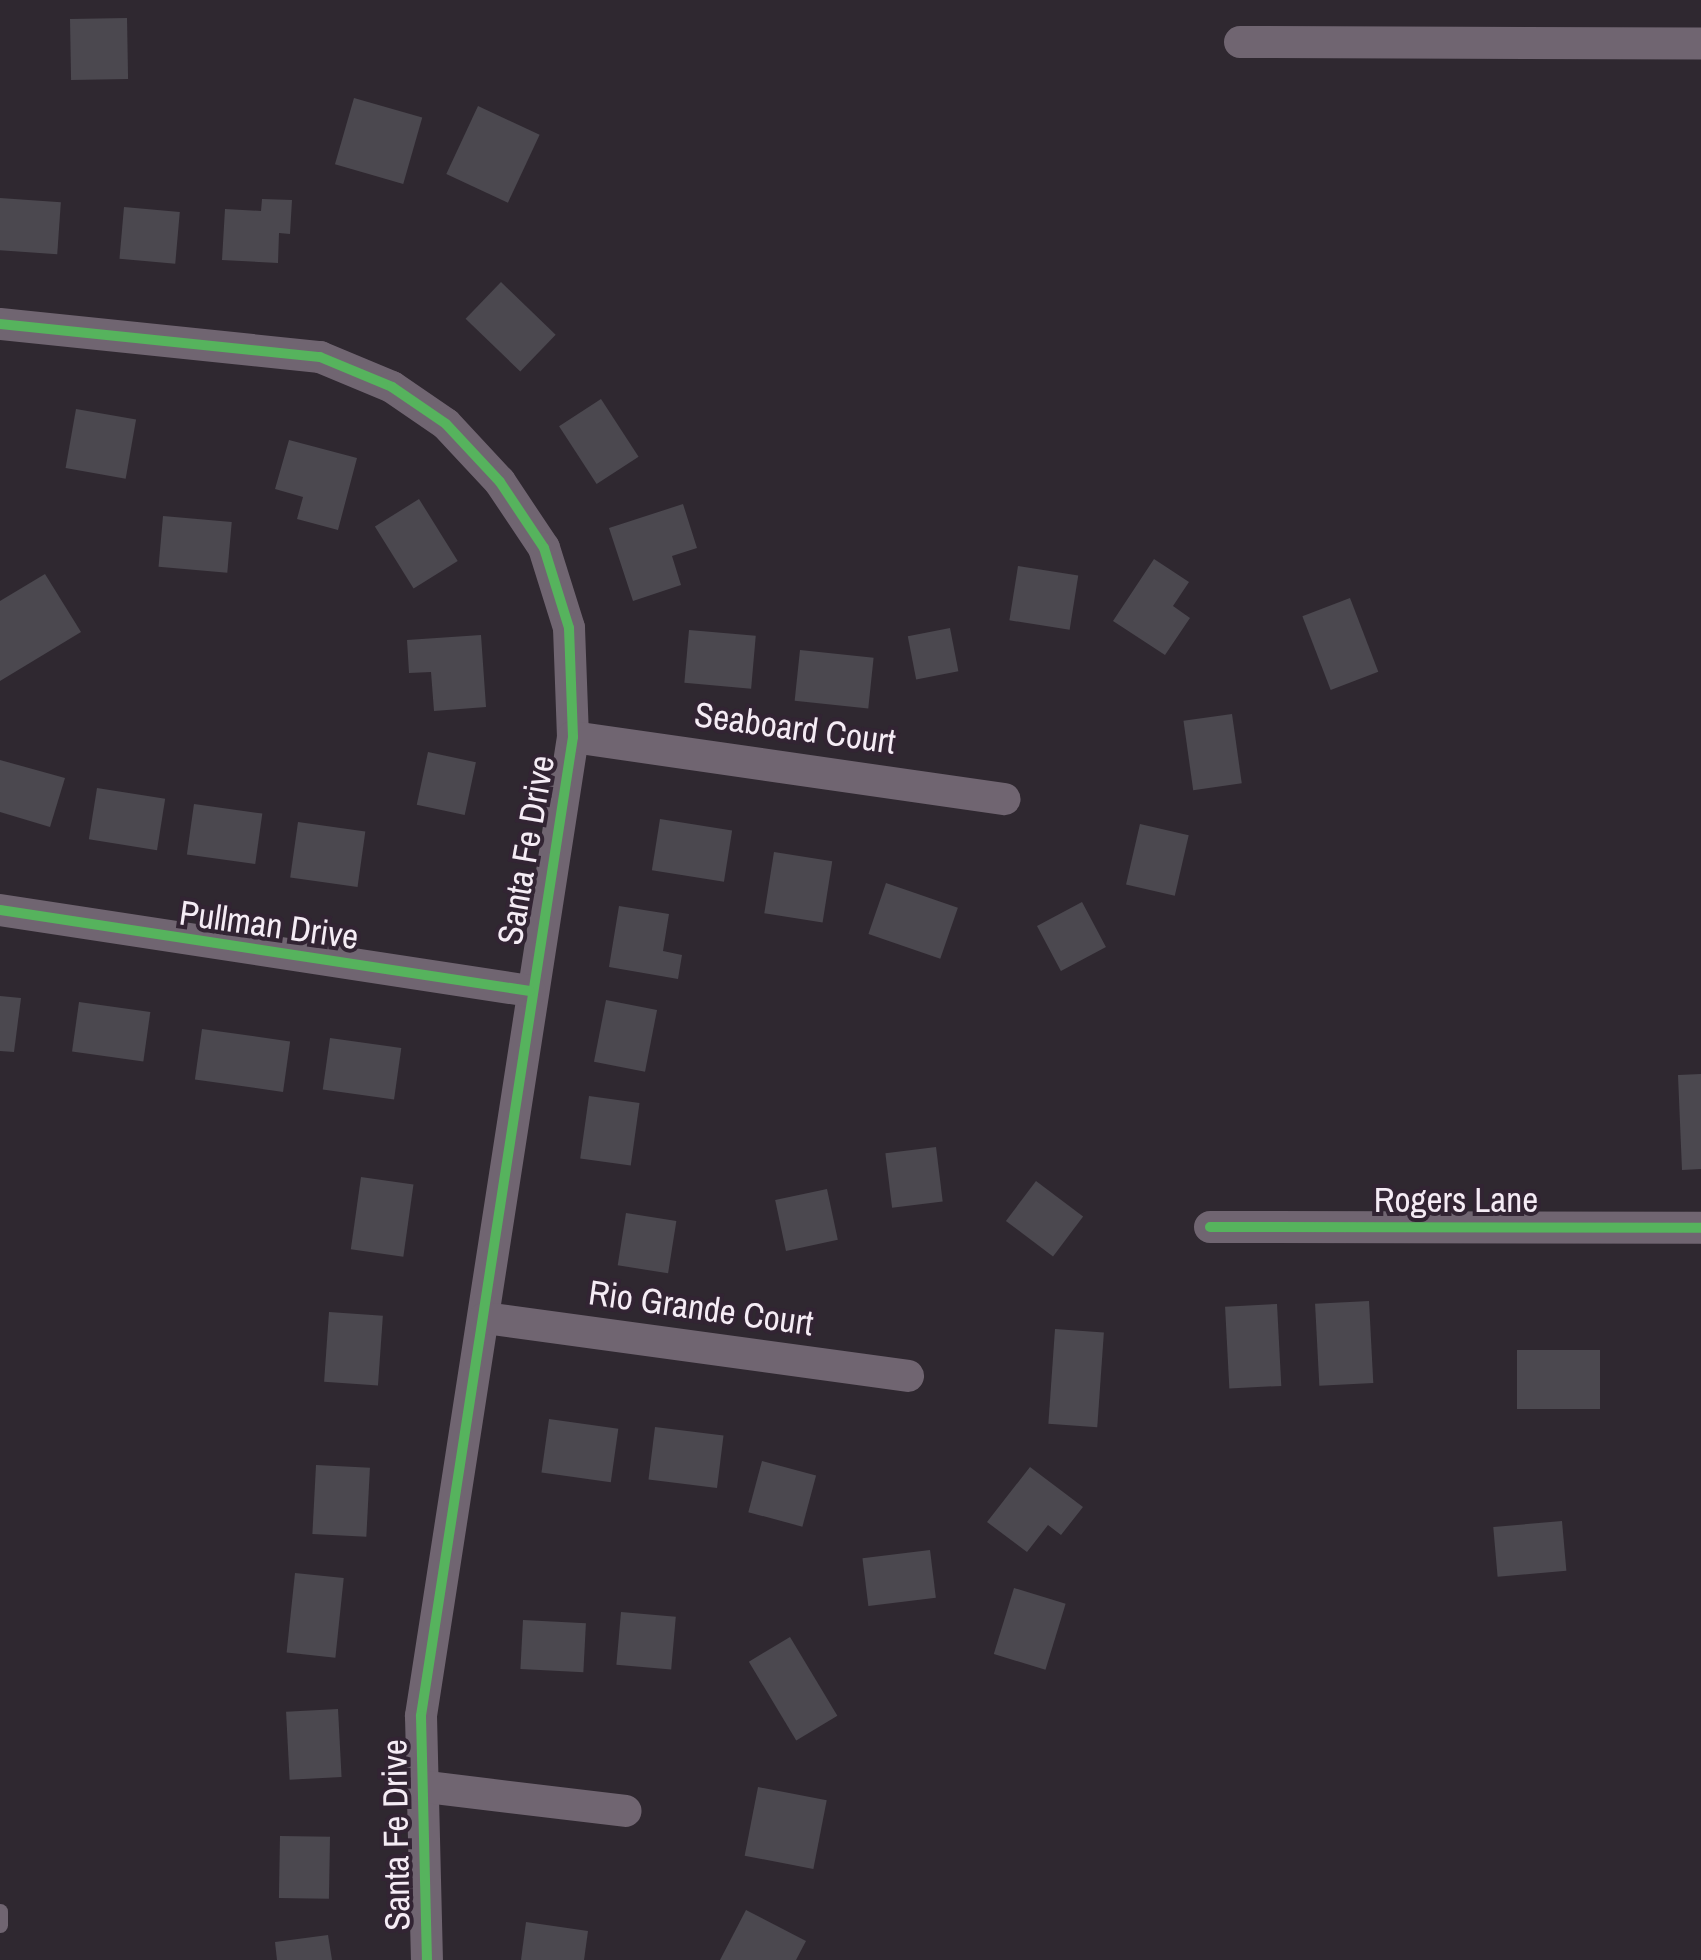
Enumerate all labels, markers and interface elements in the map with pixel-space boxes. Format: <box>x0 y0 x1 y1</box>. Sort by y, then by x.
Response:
street label: Seaboard Court <box>692 693 898 763</box>
street label: Santa Fe Drive <box>489 752 563 948</box>
street label: Pullman Drive <box>177 892 361 958</box>
street label: Rogers Lane <box>1374 1179 1538 1221</box>
street label: Rio Grande Court <box>586 1271 816 1345</box>
street label: Santa Fe Drive <box>373 1739 419 1931</box>

